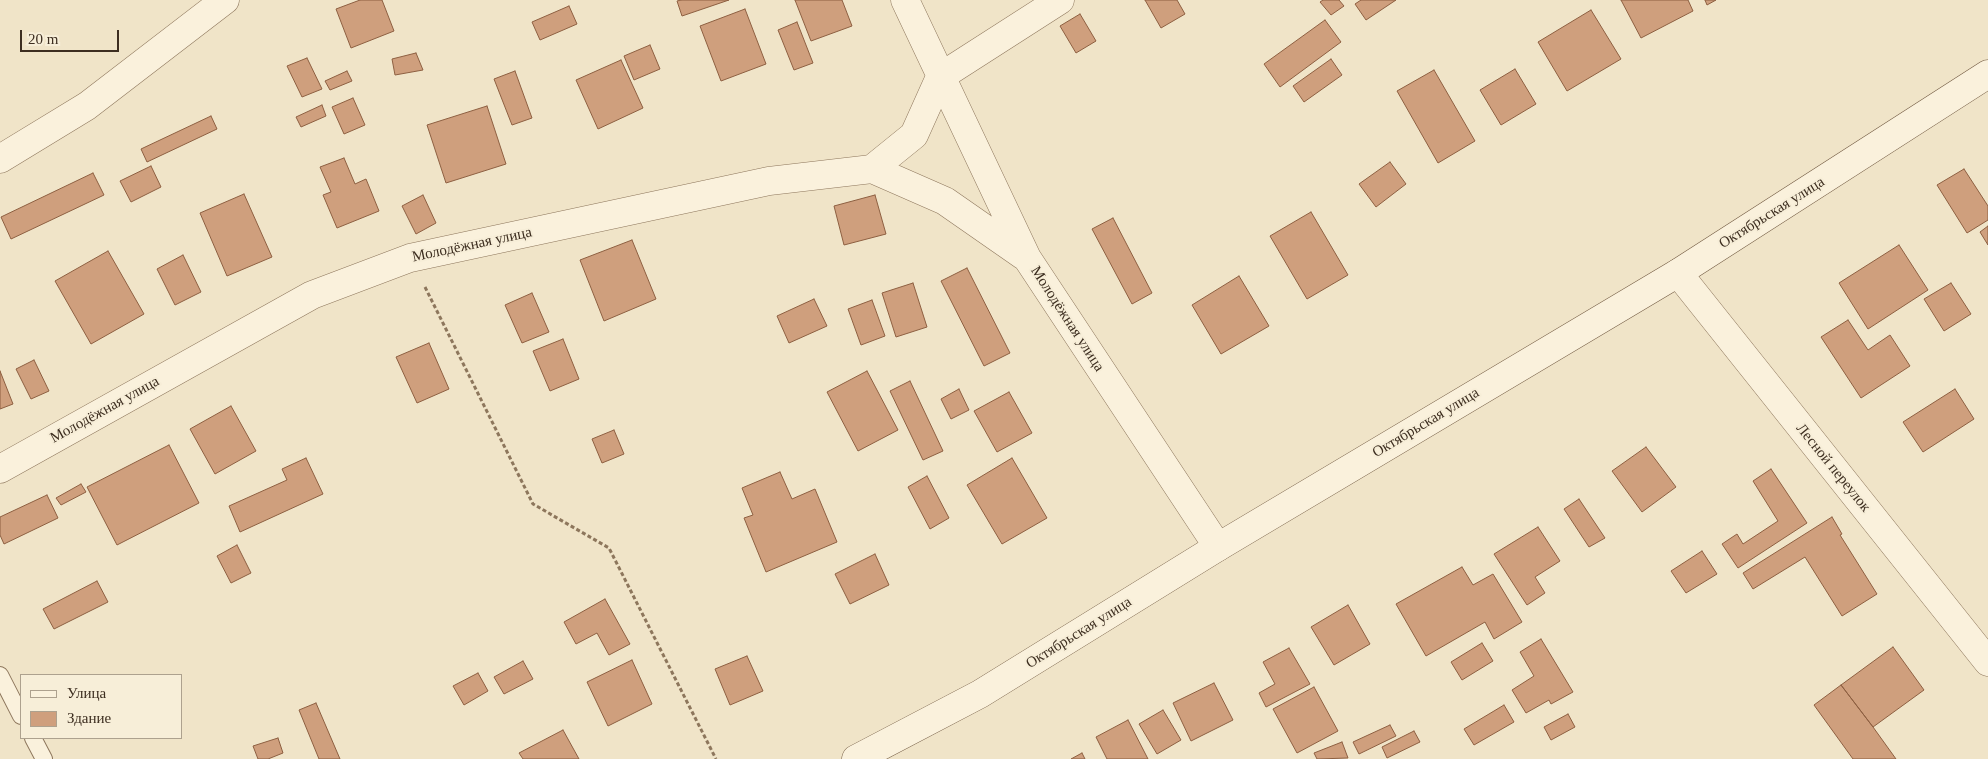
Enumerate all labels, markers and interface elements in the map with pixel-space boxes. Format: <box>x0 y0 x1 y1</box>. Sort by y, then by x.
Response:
scale bar <box>22 20 121 52</box>
text: 20 m <box>28 31 58 47</box>
street label: Октябрьская улица <box>1716 173 1828 253</box>
street label: Молодёжная улица <box>411 224 533 266</box>
street label: Молодёжная улица <box>1026 263 1108 375</box>
street label: Молодёжная улица <box>47 373 163 447</box>
street label: Октябрьская улица <box>1369 384 1483 462</box>
street label: Лесной переулок <box>1792 420 1874 516</box>
street label: Октябрьская улица <box>1023 593 1135 673</box>
legend <box>20 674 182 739</box>
text: Улица <box>67 685 106 701</box>
text: Здание <box>67 710 111 726</box>

